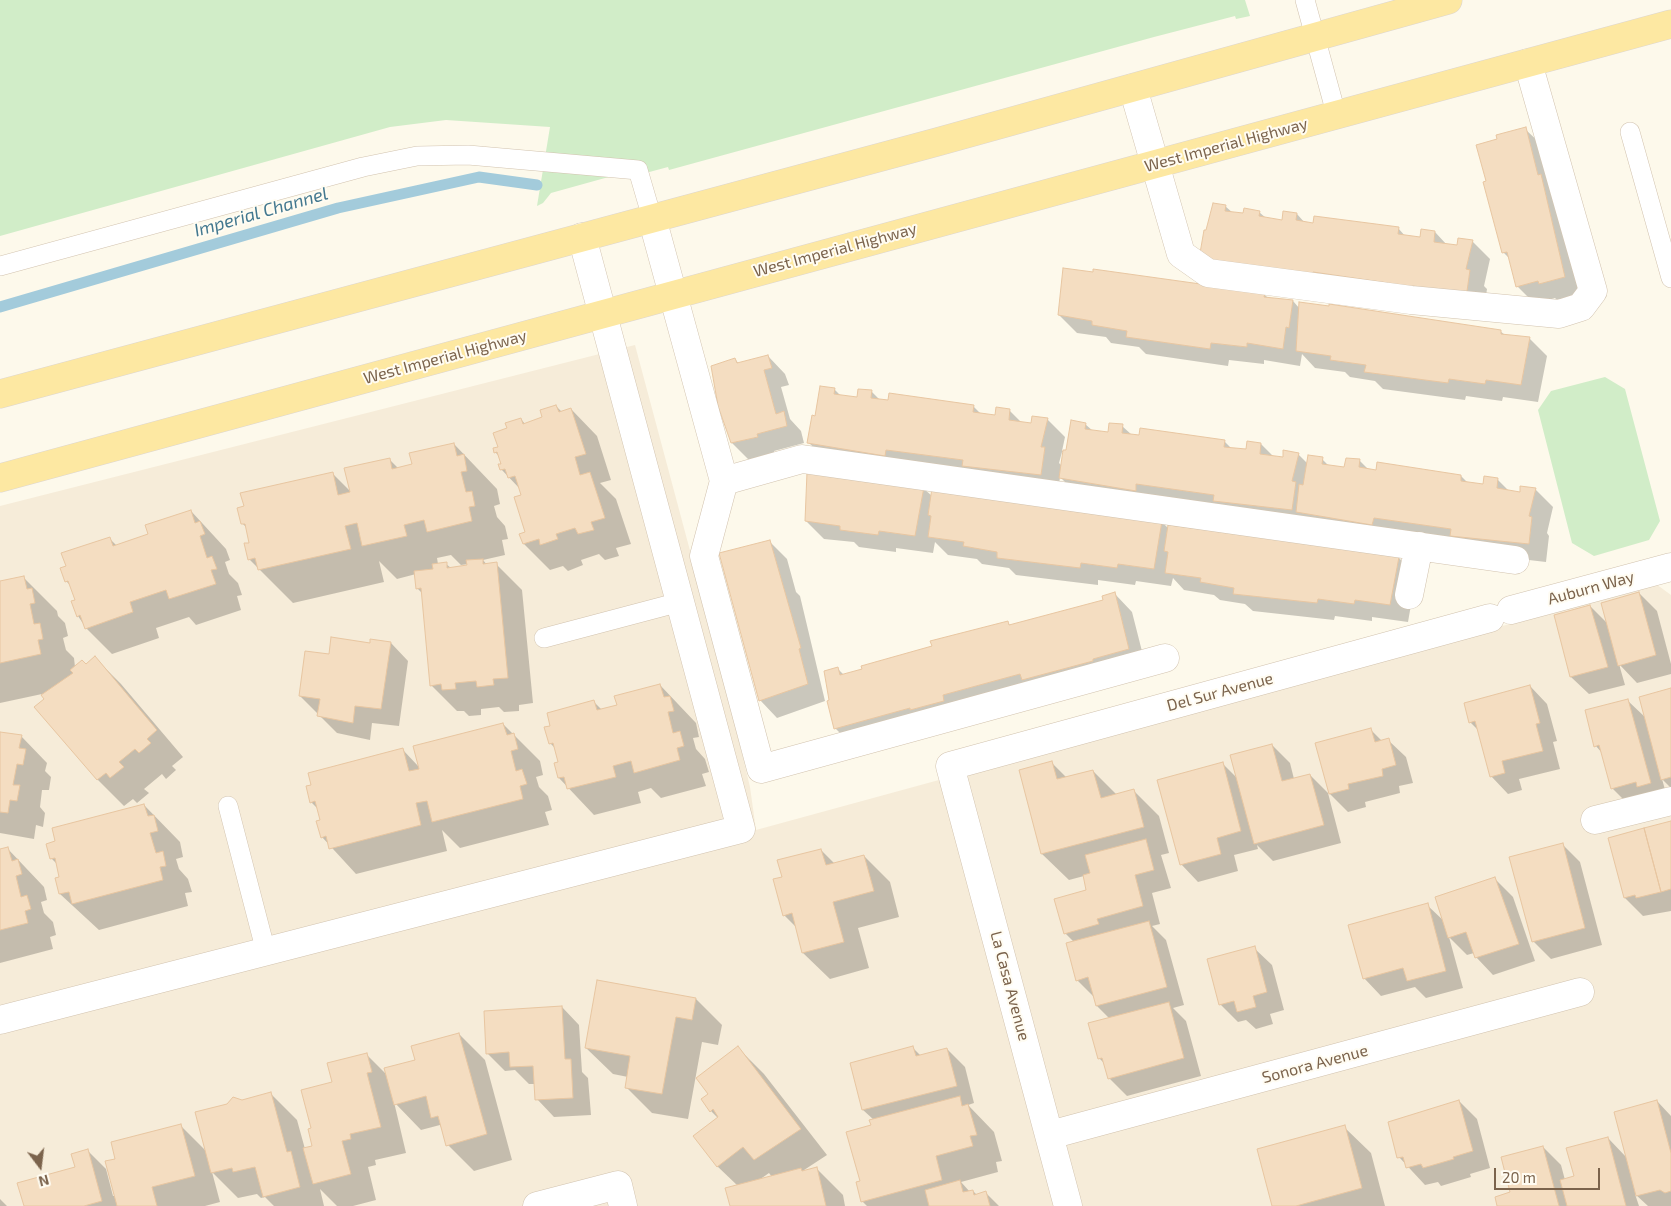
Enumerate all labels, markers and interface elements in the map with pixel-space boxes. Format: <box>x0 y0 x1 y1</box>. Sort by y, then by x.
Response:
street label: West Imperial Highway <box>1142 114 1310 176</box>
water label: Imperial Channel <box>192 183 330 241</box>
street label: West Imperial Highway <box>751 219 919 281</box>
street label: West Imperial Highway <box>361 326 529 388</box>
street label: Auburn Way <box>1546 567 1636 609</box>
street label: Del Sur Avenue <box>1165 669 1275 715</box>
street label: La Casa Avenue <box>986 929 1034 1043</box>
street label: Sonora Avenue <box>1260 1041 1370 1087</box>
north arrow <box>15 1141 65 1191</box>
scale bar <box>1496 1158 1602 1190</box>
text: 20 m <box>1502 1168 1536 1186</box>
text: N <box>37 1171 51 1190</box>

